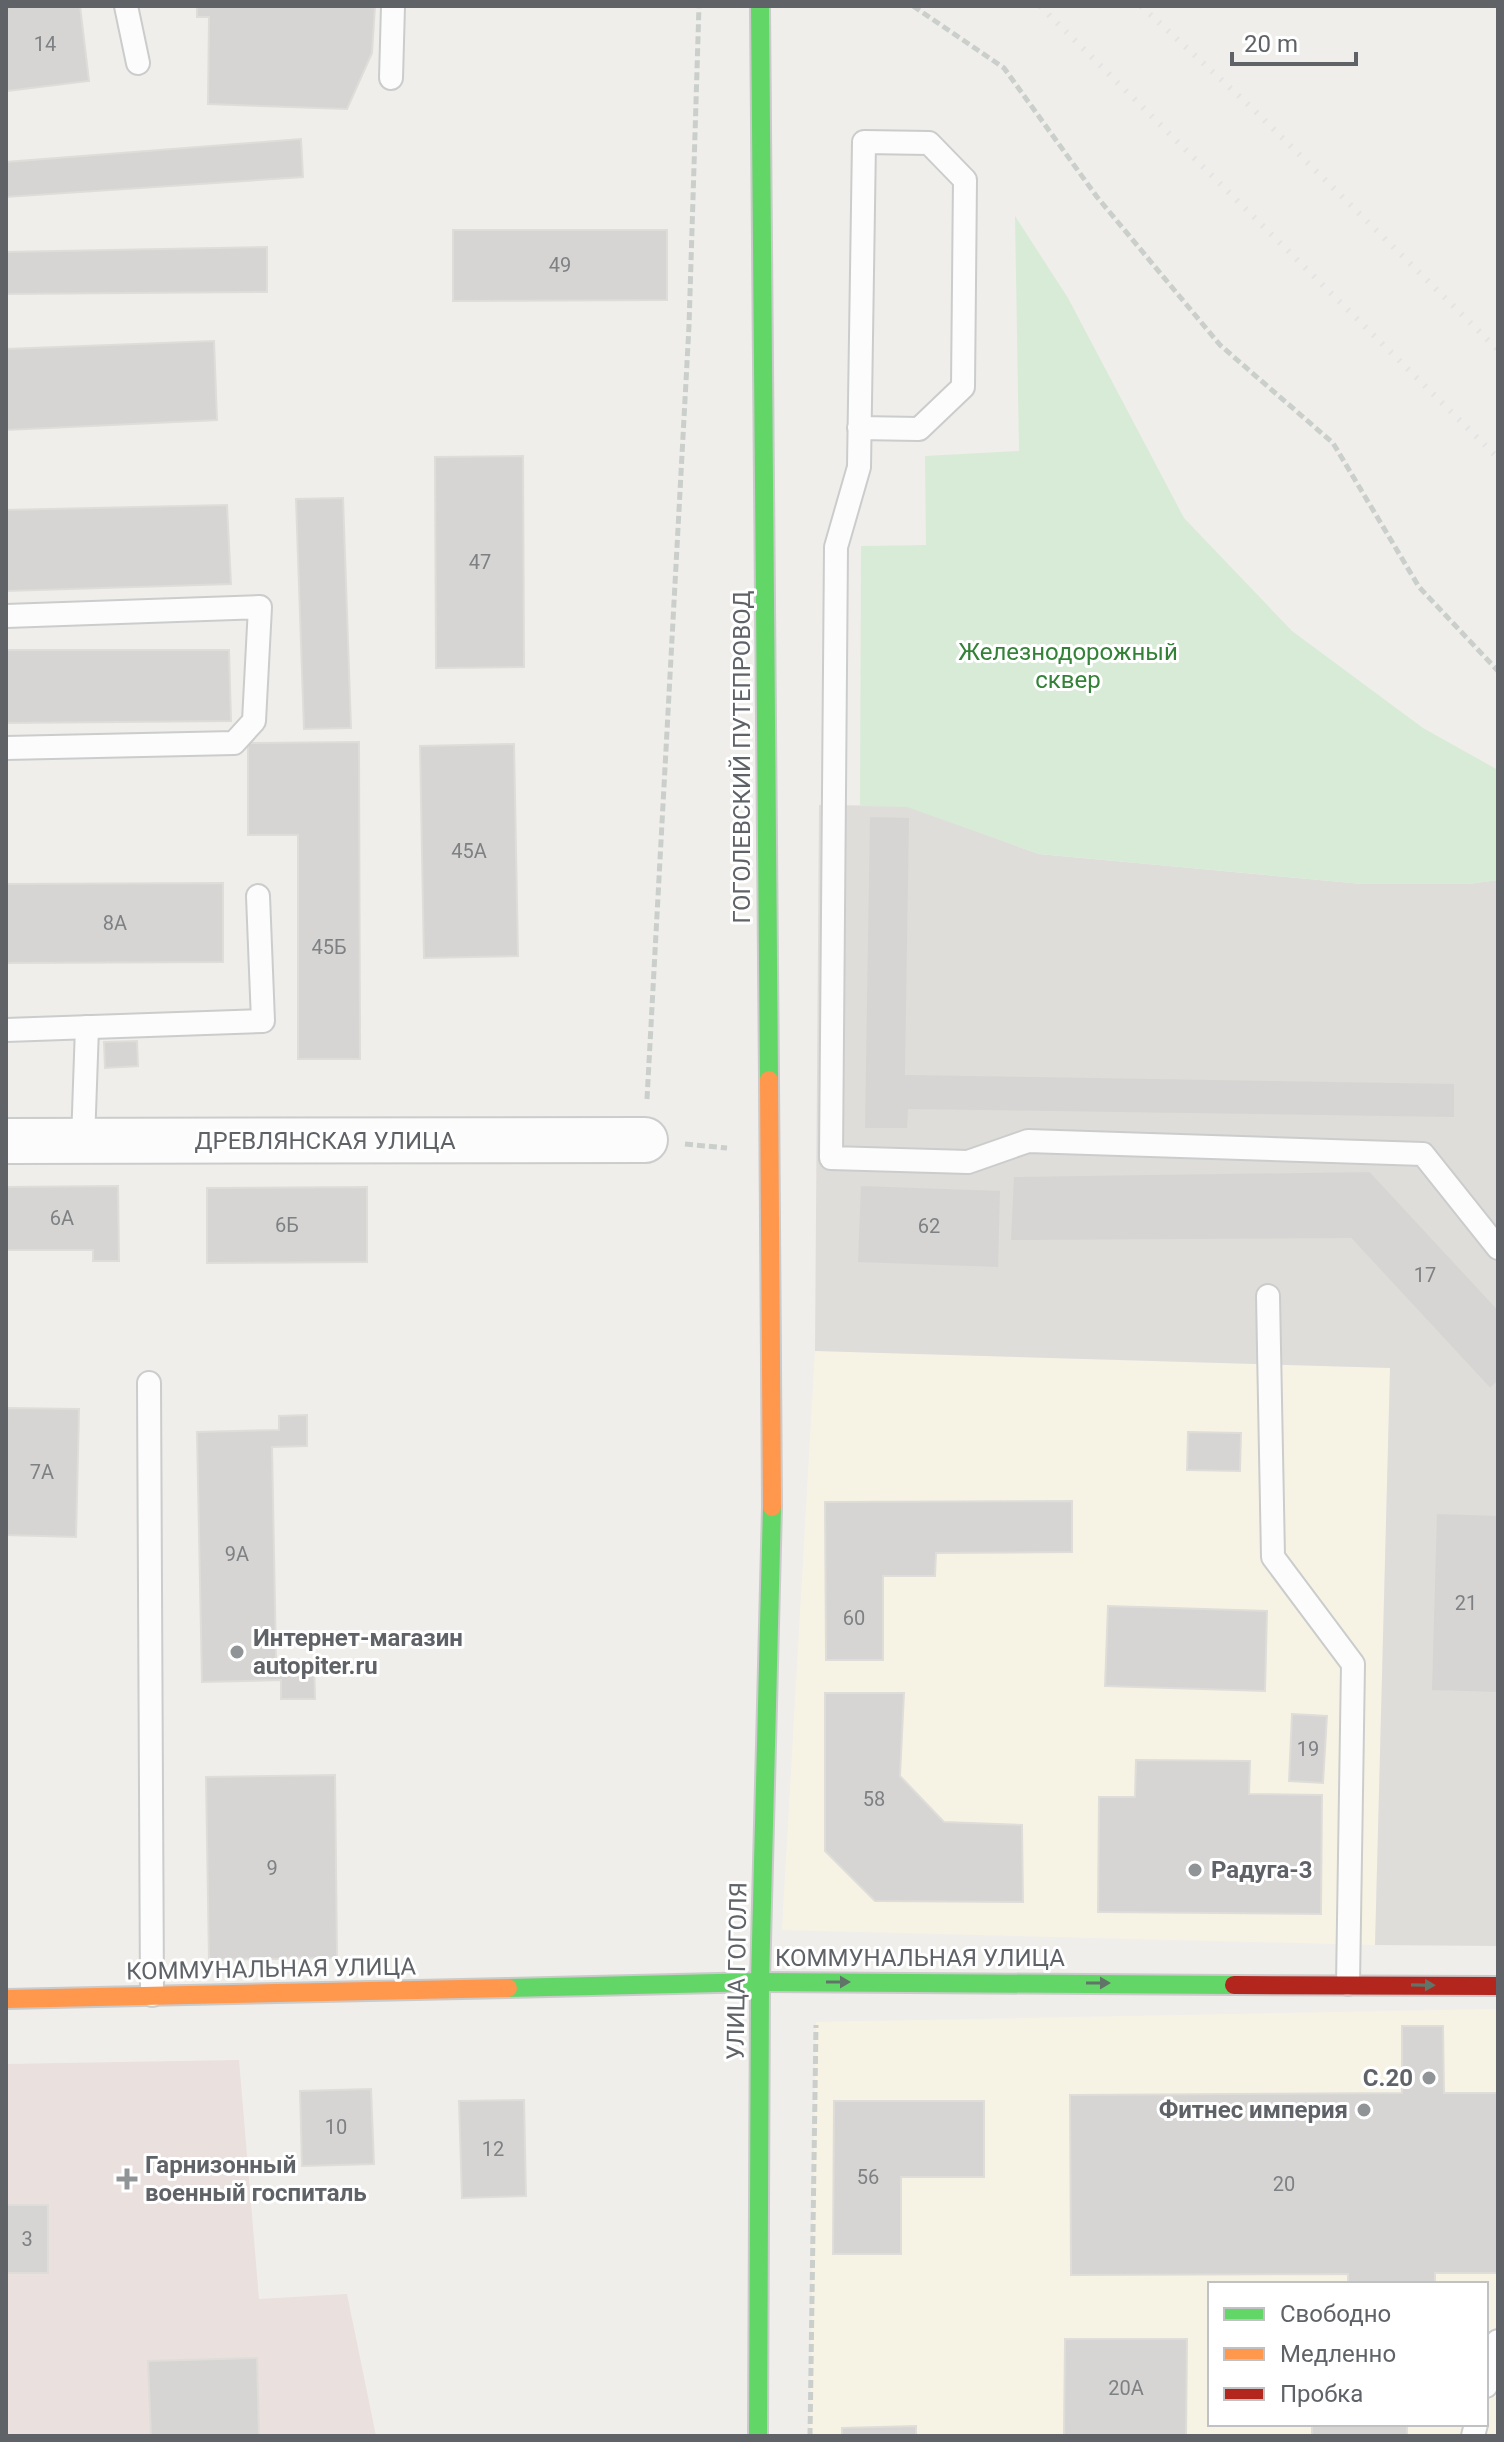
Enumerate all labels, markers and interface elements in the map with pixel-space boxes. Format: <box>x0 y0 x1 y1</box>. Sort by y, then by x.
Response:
scale bar <box>1232 16 1356 66</box>
text: 20 m <box>1244 30 1298 58</box>
house number: 14 <box>34 32 56 56</box>
house number: 49 <box>549 253 571 277</box>
house number: 47 <box>469 550 491 574</box>
street label: ГОГОЛЕВСКИЙ ПУТЕПРОВОД <box>728 591 756 923</box>
park label: Железнодорожный сквер <box>958 638 1178 694</box>
house number: 45А <box>451 839 487 863</box>
house number: 8А <box>103 911 127 935</box>
house number: 45Б <box>311 935 347 959</box>
street label: ДРЕВЛЯНСКАЯ УЛИЦА <box>194 1127 456 1155</box>
house number: 6А <box>50 1206 74 1230</box>
house number: 6Б <box>275 1213 299 1237</box>
house number: 62 <box>918 1214 940 1238</box>
house number: 17 <box>1414 1263 1436 1287</box>
house number: 7А <box>30 1460 54 1484</box>
house number: 9А <box>225 1542 249 1566</box>
house number: 21 <box>1455 1591 1477 1615</box>
house number: 60 <box>843 1606 865 1630</box>
place label: Интернет-магазин autopiter.ru <box>253 1624 463 1680</box>
marker: Интернет-магазин autopiter.ru <box>228 1643 246 1661</box>
house number: 19 <box>1297 1737 1319 1761</box>
house number: 58 <box>863 1787 885 1811</box>
house number: 9 <box>266 1856 278 1880</box>
place label: Радуга-3 <box>1211 1856 1313 1884</box>
marker: Радуга-3 <box>1186 1861 1204 1879</box>
street label: УЛИЦА ГОГОЛЯ <box>721 1882 753 2060</box>
street label: КОММУНАЛЬНАЯ УЛИЦА <box>775 1944 1065 1972</box>
street label: КОММУНАЛЬНАЯ УЛИЦА <box>126 1952 417 1986</box>
one-way arrow <box>826 1976 851 1988</box>
one-way arrow <box>1086 1977 1111 1989</box>
one-way arrow <box>1411 1979 1436 1991</box>
place label: C.20 <box>1363 2064 1413 2092</box>
marker: C.20 <box>1420 2069 1438 2087</box>
place label: Фитнес империя <box>1159 2096 1348 2124</box>
marker: Фитнес империя <box>1355 2101 1373 2119</box>
house number: 10 <box>325 2115 347 2139</box>
house number: 12 <box>482 2137 504 2161</box>
place label: Гарнизонный военный госпиталь <box>145 2151 367 2207</box>
house number: 56 <box>857 2165 879 2189</box>
marker: Гарнизонный военный госпиталь <box>116 2168 138 2190</box>
house number: 20 <box>1273 2172 1295 2196</box>
house number: 3 <box>21 2227 33 2251</box>
legend <box>1208 2282 1488 2426</box>
text: Свободно <box>1280 2300 1391 2328</box>
text: Медленно <box>1280 2340 1396 2368</box>
house number: 20А <box>1108 2376 1144 2400</box>
text: Пробка <box>1280 2380 1363 2408</box>

